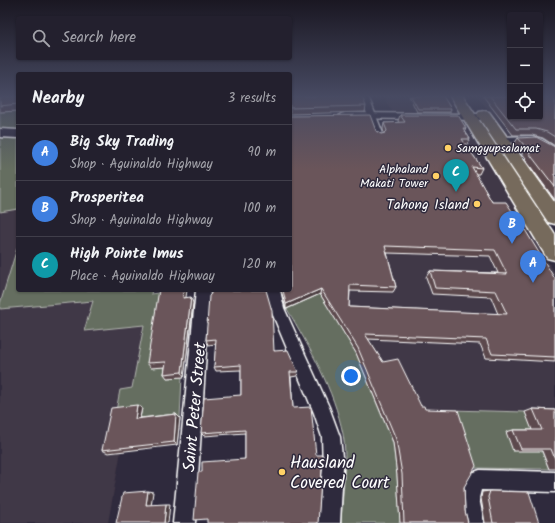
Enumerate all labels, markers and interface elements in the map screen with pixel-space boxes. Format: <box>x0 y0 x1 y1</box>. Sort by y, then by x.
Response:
map controls <box>507 12 543 120</box>
button: + <box>507 12 543 48</box>
search box <box>16 16 292 60</box>
text: Search here <box>62 26 136 50</box>
icon: search <box>30 27 52 49</box>
button: − <box>507 48 543 84</box>
button: locate <box>507 84 543 120</box>
text: Nearby <box>32 85 84 112</box>
text: 3 results <box>228 88 276 109</box>
text: Big Sky Trading <box>70 130 174 154</box>
place label: Samgyupsalamat <box>456 139 540 158</box>
text: A <box>41 142 49 163</box>
text: 90 m <box>248 142 276 163</box>
marker: Samgyupsalamat <box>443 143 453 153</box>
text: Shop · Aguinaldo Highway <box>70 154 213 175</box>
pin: C <box>443 159 469 192</box>
place label: Alphaland Makati Tower <box>360 160 429 193</box>
marker: Alphaland Makati Tower <box>431 171 441 181</box>
text: Prosperitea <box>70 186 144 210</box>
place label: Tahong Island <box>387 194 470 216</box>
text: B <box>41 198 49 219</box>
text: 100 m <box>243 198 276 219</box>
marker: Tahong Island <box>472 199 482 209</box>
text: Shop · Aguinaldo Highway <box>70 210 213 231</box>
pin: B <box>499 211 525 244</box>
text: High Pointe Imus <box>70 242 183 266</box>
pin: A <box>520 250 546 283</box>
text: C <box>41 254 49 275</box>
text: 120 m <box>242 254 276 275</box>
text: Place · Aguinaldo Highway <box>70 266 215 287</box>
street label: Saint Peter Street <box>176 341 215 473</box>
your location <box>341 366 361 386</box>
place label: Hausland Covered Court <box>290 450 390 497</box>
marker: Hausland Covered Court <box>277 467 287 477</box>

